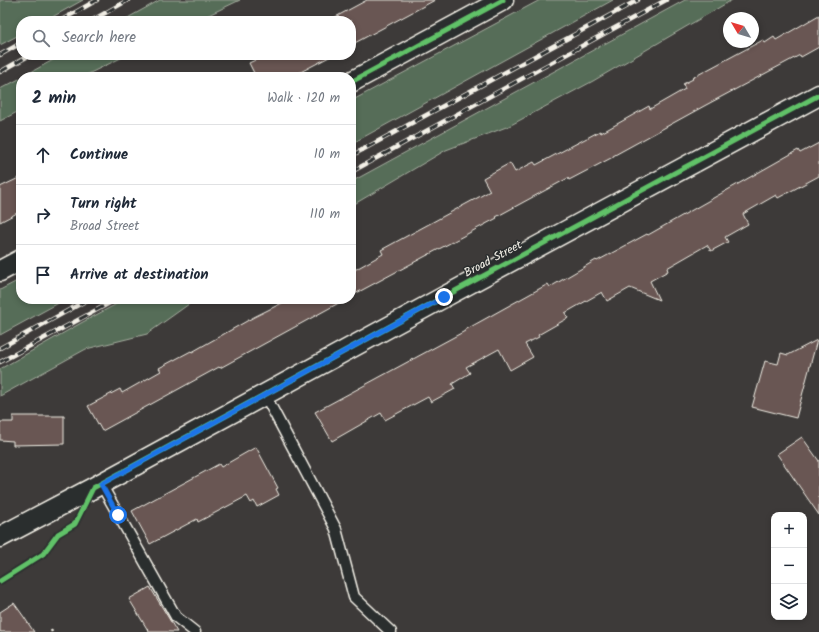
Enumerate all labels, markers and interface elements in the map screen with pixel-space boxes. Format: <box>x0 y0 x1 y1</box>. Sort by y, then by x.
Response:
north arrow <box>723 12 759 48</box>
search box <box>16 16 356 60</box>
text: Search here <box>62 26 136 50</box>
icon: search <box>30 27 52 49</box>
text: 2 min <box>32 85 76 112</box>
text: Walk · 120 m <box>267 88 340 109</box>
text: Continue <box>70 143 128 167</box>
icon: ahead <box>32 144 54 166</box>
text: 10 m <box>314 144 340 165</box>
text: Turn right <box>70 192 137 216</box>
icon: right <box>32 204 54 226</box>
text: 110 m <box>310 204 340 225</box>
text: Broad Street <box>70 216 139 237</box>
street label: Broad Street <box>460 235 526 282</box>
text: Arrive at destination <box>70 263 209 287</box>
icon: arrive <box>32 264 54 286</box>
route end <box>435 288 453 306</box>
route start <box>109 506 127 524</box>
map controls <box>771 512 807 620</box>
button: + <box>771 512 807 548</box>
button: − <box>771 548 807 584</box>
button: layers <box>771 584 807 620</box>

